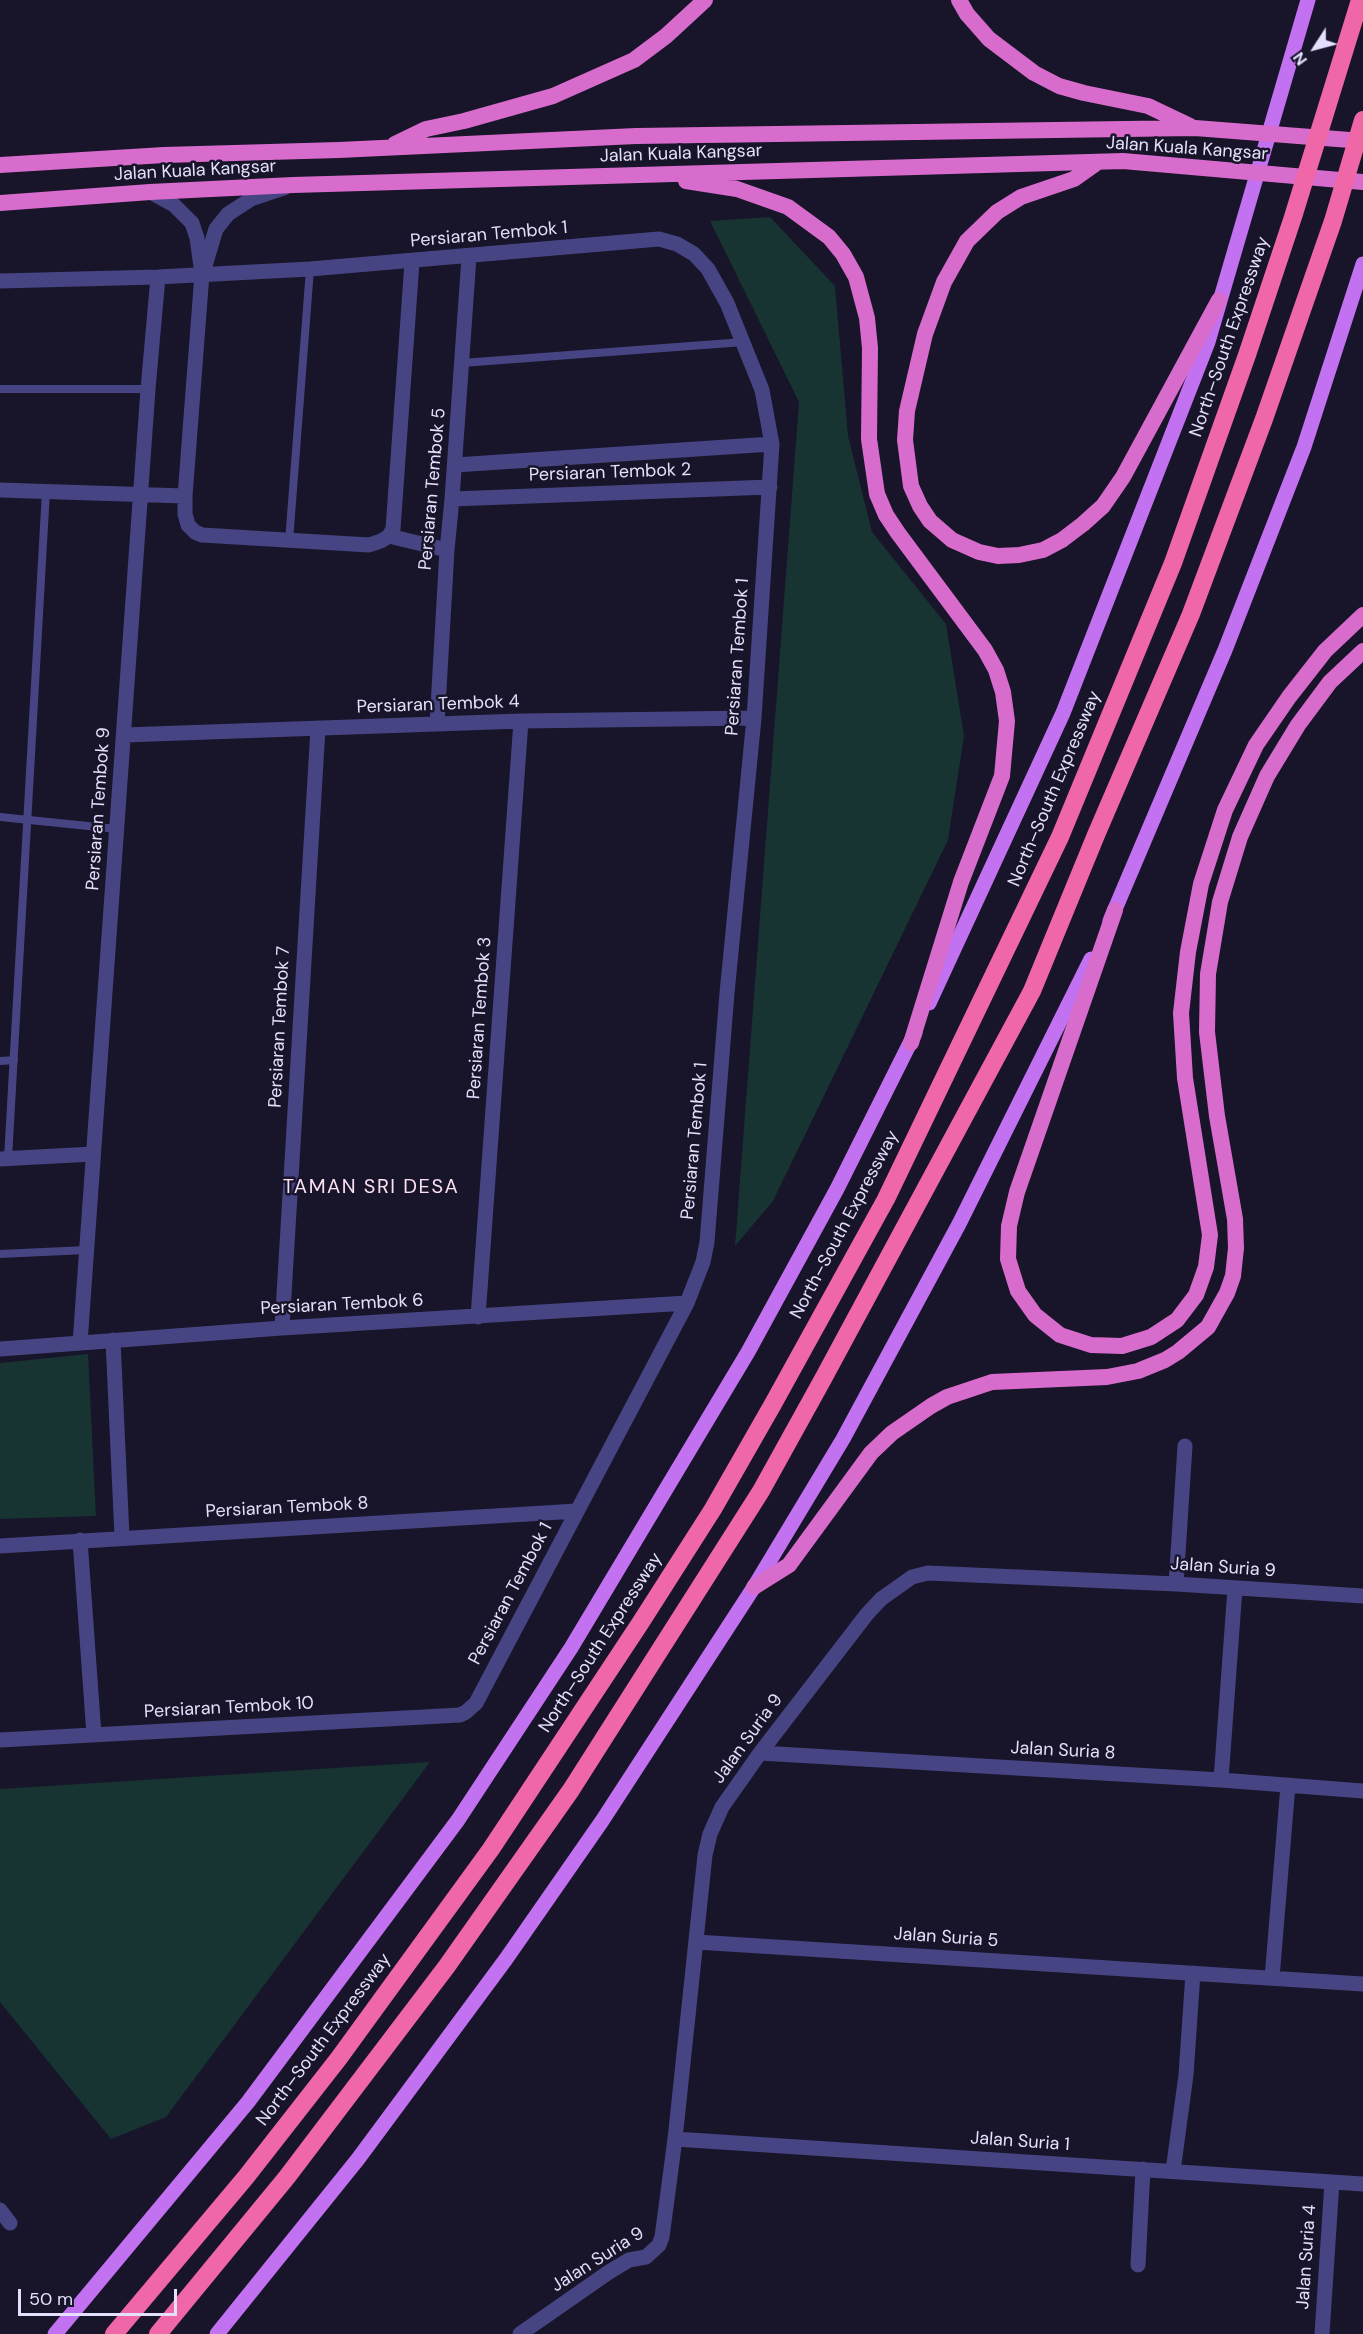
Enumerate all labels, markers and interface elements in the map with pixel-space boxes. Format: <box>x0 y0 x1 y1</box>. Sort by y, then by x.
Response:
north arrow <box>1285 18 1345 78</box>
text: N <box>1288 48 1312 70</box>
street label: Jalan Kuala Kangsar <box>1105 133 1269 165</box>
street label: Jalan Kuala Kangsar <box>599 140 763 168</box>
street label: Jalan Kuala Kangsar <box>113 156 277 186</box>
street label: Persiaran Tembok 1 <box>410 217 568 253</box>
street label: North–South Expressway <box>1186 234 1274 440</box>
street label: Persiaran Tembok 5 <box>415 407 451 571</box>
street label: Persiaran Tembok 2 <box>528 459 692 487</box>
street label: Persiaran Tembok 1 <box>722 578 754 736</box>
street label: North–South Expressway <box>1004 688 1106 890</box>
street label: Persiaran Tembok 4 <box>356 691 520 719</box>
street label: Persiaran Tembok 9 <box>83 727 115 891</box>
street label: Persiaran Tembok 3 <box>464 936 496 1100</box>
street label: Persiaran Tembok 7 <box>265 946 295 1108</box>
street label: Persiaran Tembok 1 <box>677 1062 713 1220</box>
street label: North–South Expressway <box>786 1127 904 1323</box>
district label: TAMAN SRI DESA <box>283 1176 459 1200</box>
street label: Persiaran Tembok 6 <box>260 1290 424 1320</box>
street label: Persiaran Tembok 8 <box>205 1493 369 1523</box>
street label: Persiaran Tembok 1 <box>464 1519 558 1669</box>
street label: North–South Expressway <box>535 1549 667 1737</box>
street label: Jalan Suria 9 <box>1170 1554 1276 1582</box>
street label: Jalan Suria 9 <box>708 1690 788 1788</box>
street label: Persiaran Tembok 10 <box>144 1693 314 1723</box>
street label: Jalan Suria 8 <box>1010 1737 1116 1765</box>
street label: Jalan Suria 5 <box>893 1924 999 1952</box>
street label: North–South Expressway <box>252 1949 396 2131</box>
street label: Jalan Suria 1 <box>970 2128 1070 2156</box>
street label: Jalan Suria 4 <box>1293 2204 1321 2310</box>
street label: Jalan Suria 9 <box>548 2223 648 2297</box>
scale bar <box>21 2277 180 2315</box>
text: 50 m <box>29 2287 73 2311</box>

